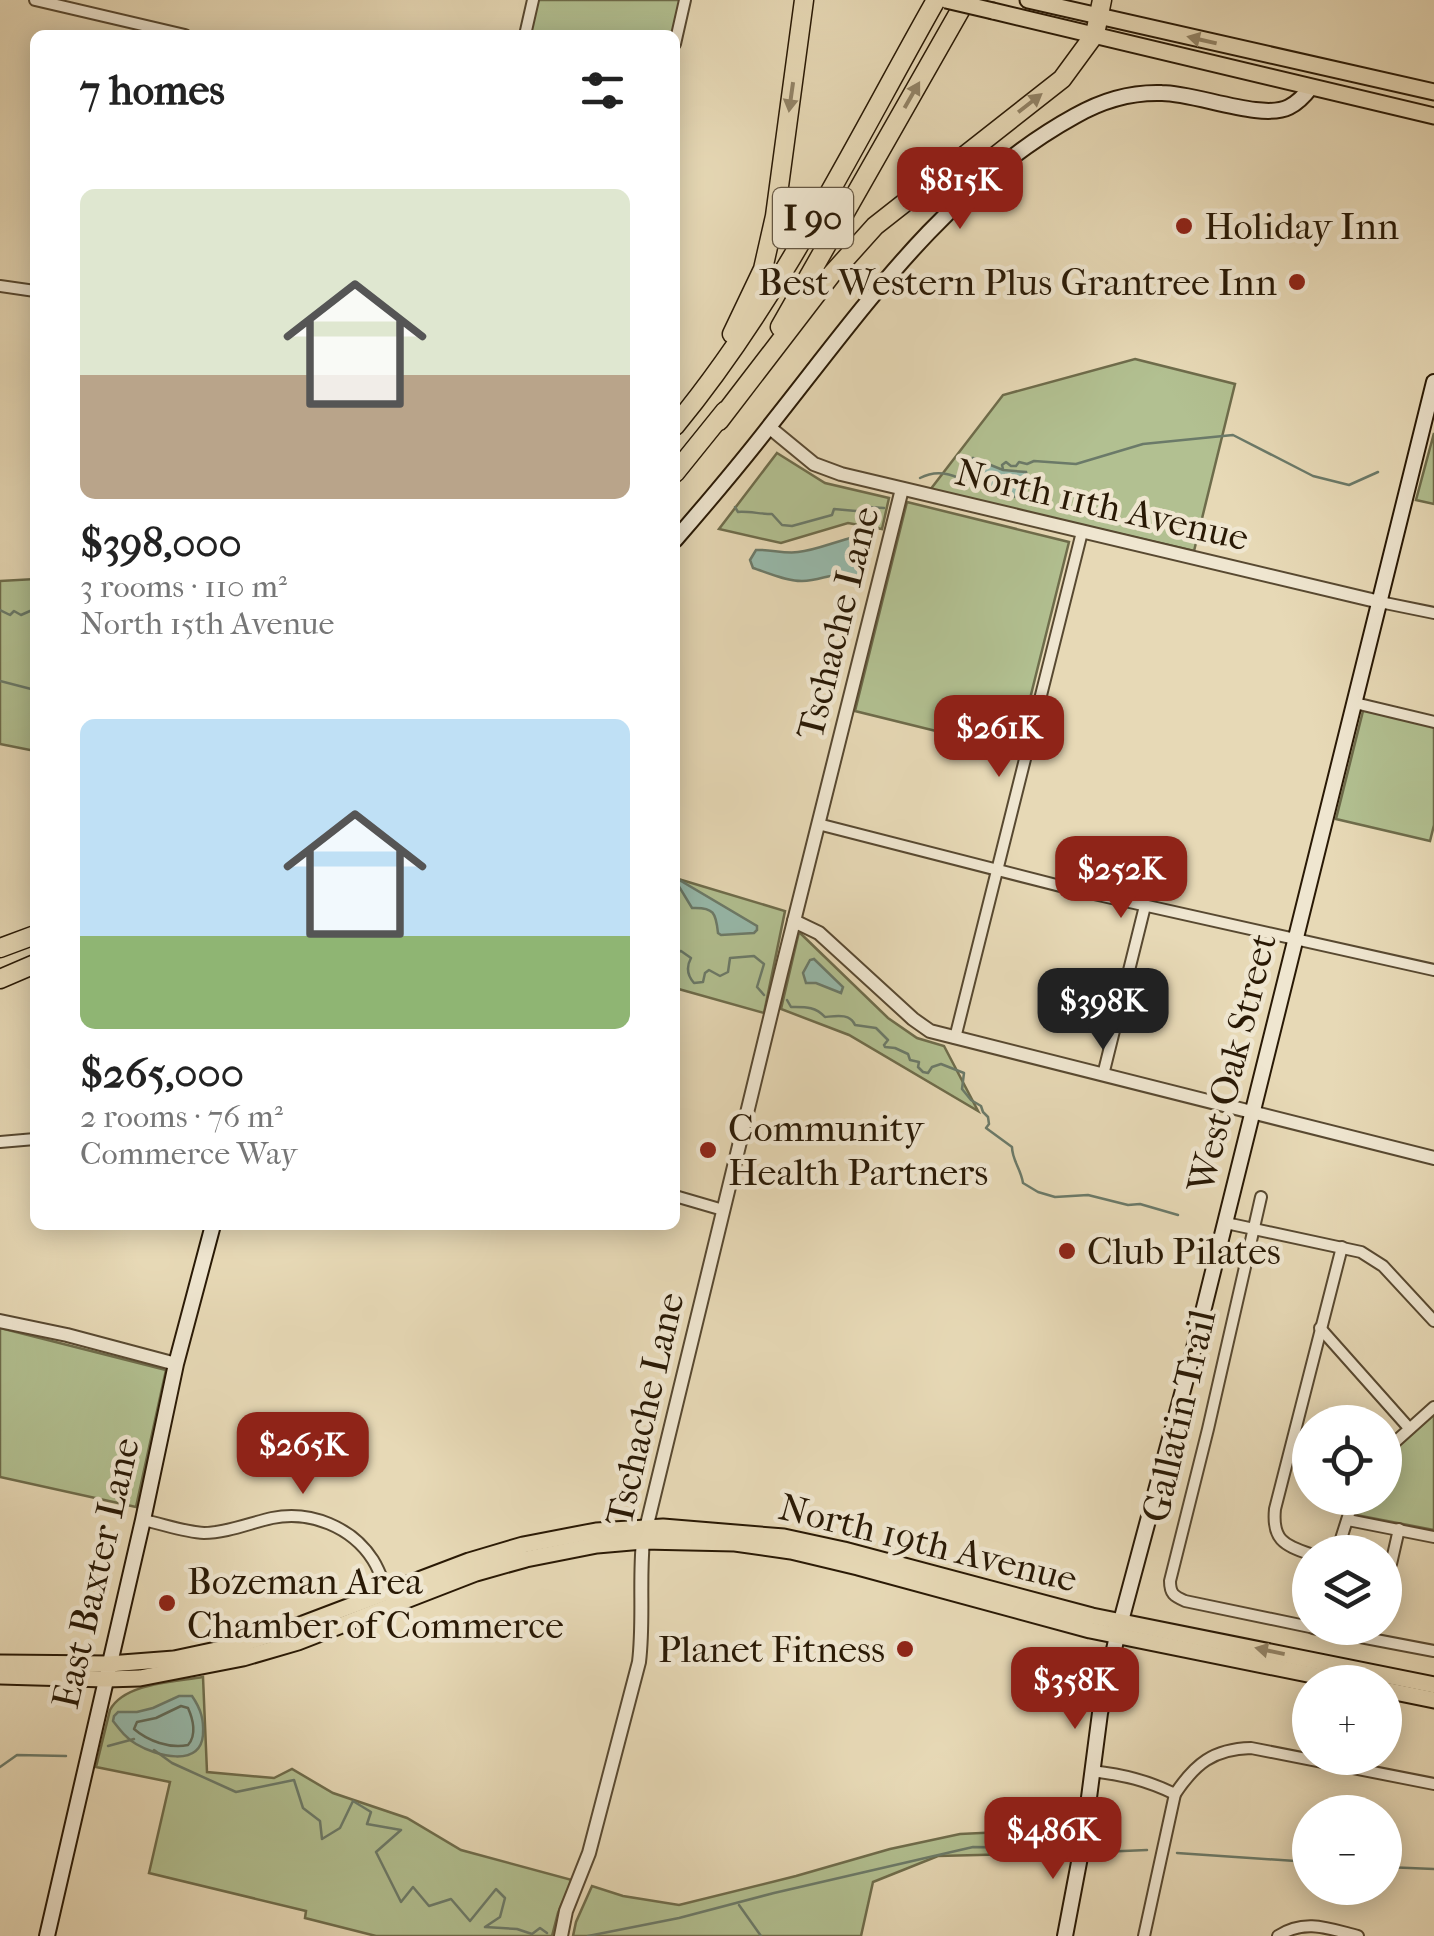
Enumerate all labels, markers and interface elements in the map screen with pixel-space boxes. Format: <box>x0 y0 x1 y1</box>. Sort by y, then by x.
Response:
one-way arrow <box>1186 32 1217 47</box>
icon: filters <box>575 63 630 118</box>
text: 7 homes <box>80 66 225 115</box>
one-way arrow <box>783 81 799 113</box>
one-way arrow <box>903 81 920 109</box>
one-way arrow <box>1017 93 1043 114</box>
pin: $815K <box>890 147 1030 232</box>
text: $815K <box>919 161 1001 198</box>
road number: I 90 <box>773 188 853 248</box>
place label: Holiday Inn <box>1204 204 1399 249</box>
marker: Holiday Inn <box>1173 215 1195 237</box>
icon: home <box>265 254 445 434</box>
place label: Best Western Plus Grantree Inn <box>758 260 1277 305</box>
marker: Best Western Plus Grantree Inn <box>1286 271 1308 293</box>
street label: North 11th Avenue <box>951 449 1253 561</box>
street label: Tschache Lane <box>787 502 889 744</box>
text: $398,000 <box>80 519 242 568</box>
text: 3 rooms · 110 m² <box>80 568 287 605</box>
text: North 15th Avenue <box>80 605 334 642</box>
pin: $261K <box>929 695 1069 780</box>
text: $261K <box>956 709 1042 746</box>
icon: home <box>265 784 445 964</box>
pin: $252K <box>1051 836 1191 921</box>
text: $252K <box>1077 850 1165 887</box>
street label: West Oak Street <box>1178 929 1286 1198</box>
pin: $398K <box>1033 968 1173 1053</box>
text: $398K <box>1060 982 1146 1019</box>
text: $265,000 <box>80 1049 244 1098</box>
text: 2 rooms · 76 m² <box>80 1098 283 1135</box>
place label: Community Health Partners <box>728 1106 988 1195</box>
text: Commerce Way <box>80 1135 297 1172</box>
marker: Community Health Partners <box>697 1139 719 1161</box>
place label: Club Pilates <box>1087 1229 1281 1274</box>
marker: Club Pilates <box>1056 1240 1078 1262</box>
street label: Tschache Lane <box>596 1288 694 1530</box>
street label: Gallatin Trail <box>1133 1305 1225 1527</box>
map controls <box>1292 1405 1402 1905</box>
button: locate <box>1292 1405 1402 1515</box>
pin: $265K <box>233 1412 373 1497</box>
text: $265K <box>259 1426 347 1463</box>
street label: East Baxter Lane <box>43 1433 149 1713</box>
street label: North 19th Avenue <box>774 1484 1082 1602</box>
button: layers <box>1292 1535 1402 1645</box>
place label: Bozeman Area Chamber of Commerce <box>187 1559 564 1648</box>
marker: Bozeman Area Chamber of Commerce <box>156 1592 178 1614</box>
place label: Planet Fitness <box>658 1627 885 1672</box>
marker: Planet Fitness <box>894 1638 916 1660</box>
one-way arrow <box>1254 1643 1285 1659</box>
pin: $358K <box>1005 1647 1145 1732</box>
text: $358K <box>1033 1661 1117 1698</box>
button: + <box>1292 1665 1402 1775</box>
button: − <box>1292 1795 1402 1905</box>
pin: $486K <box>983 1797 1123 1882</box>
text: $486K <box>1006 1811 1100 1848</box>

